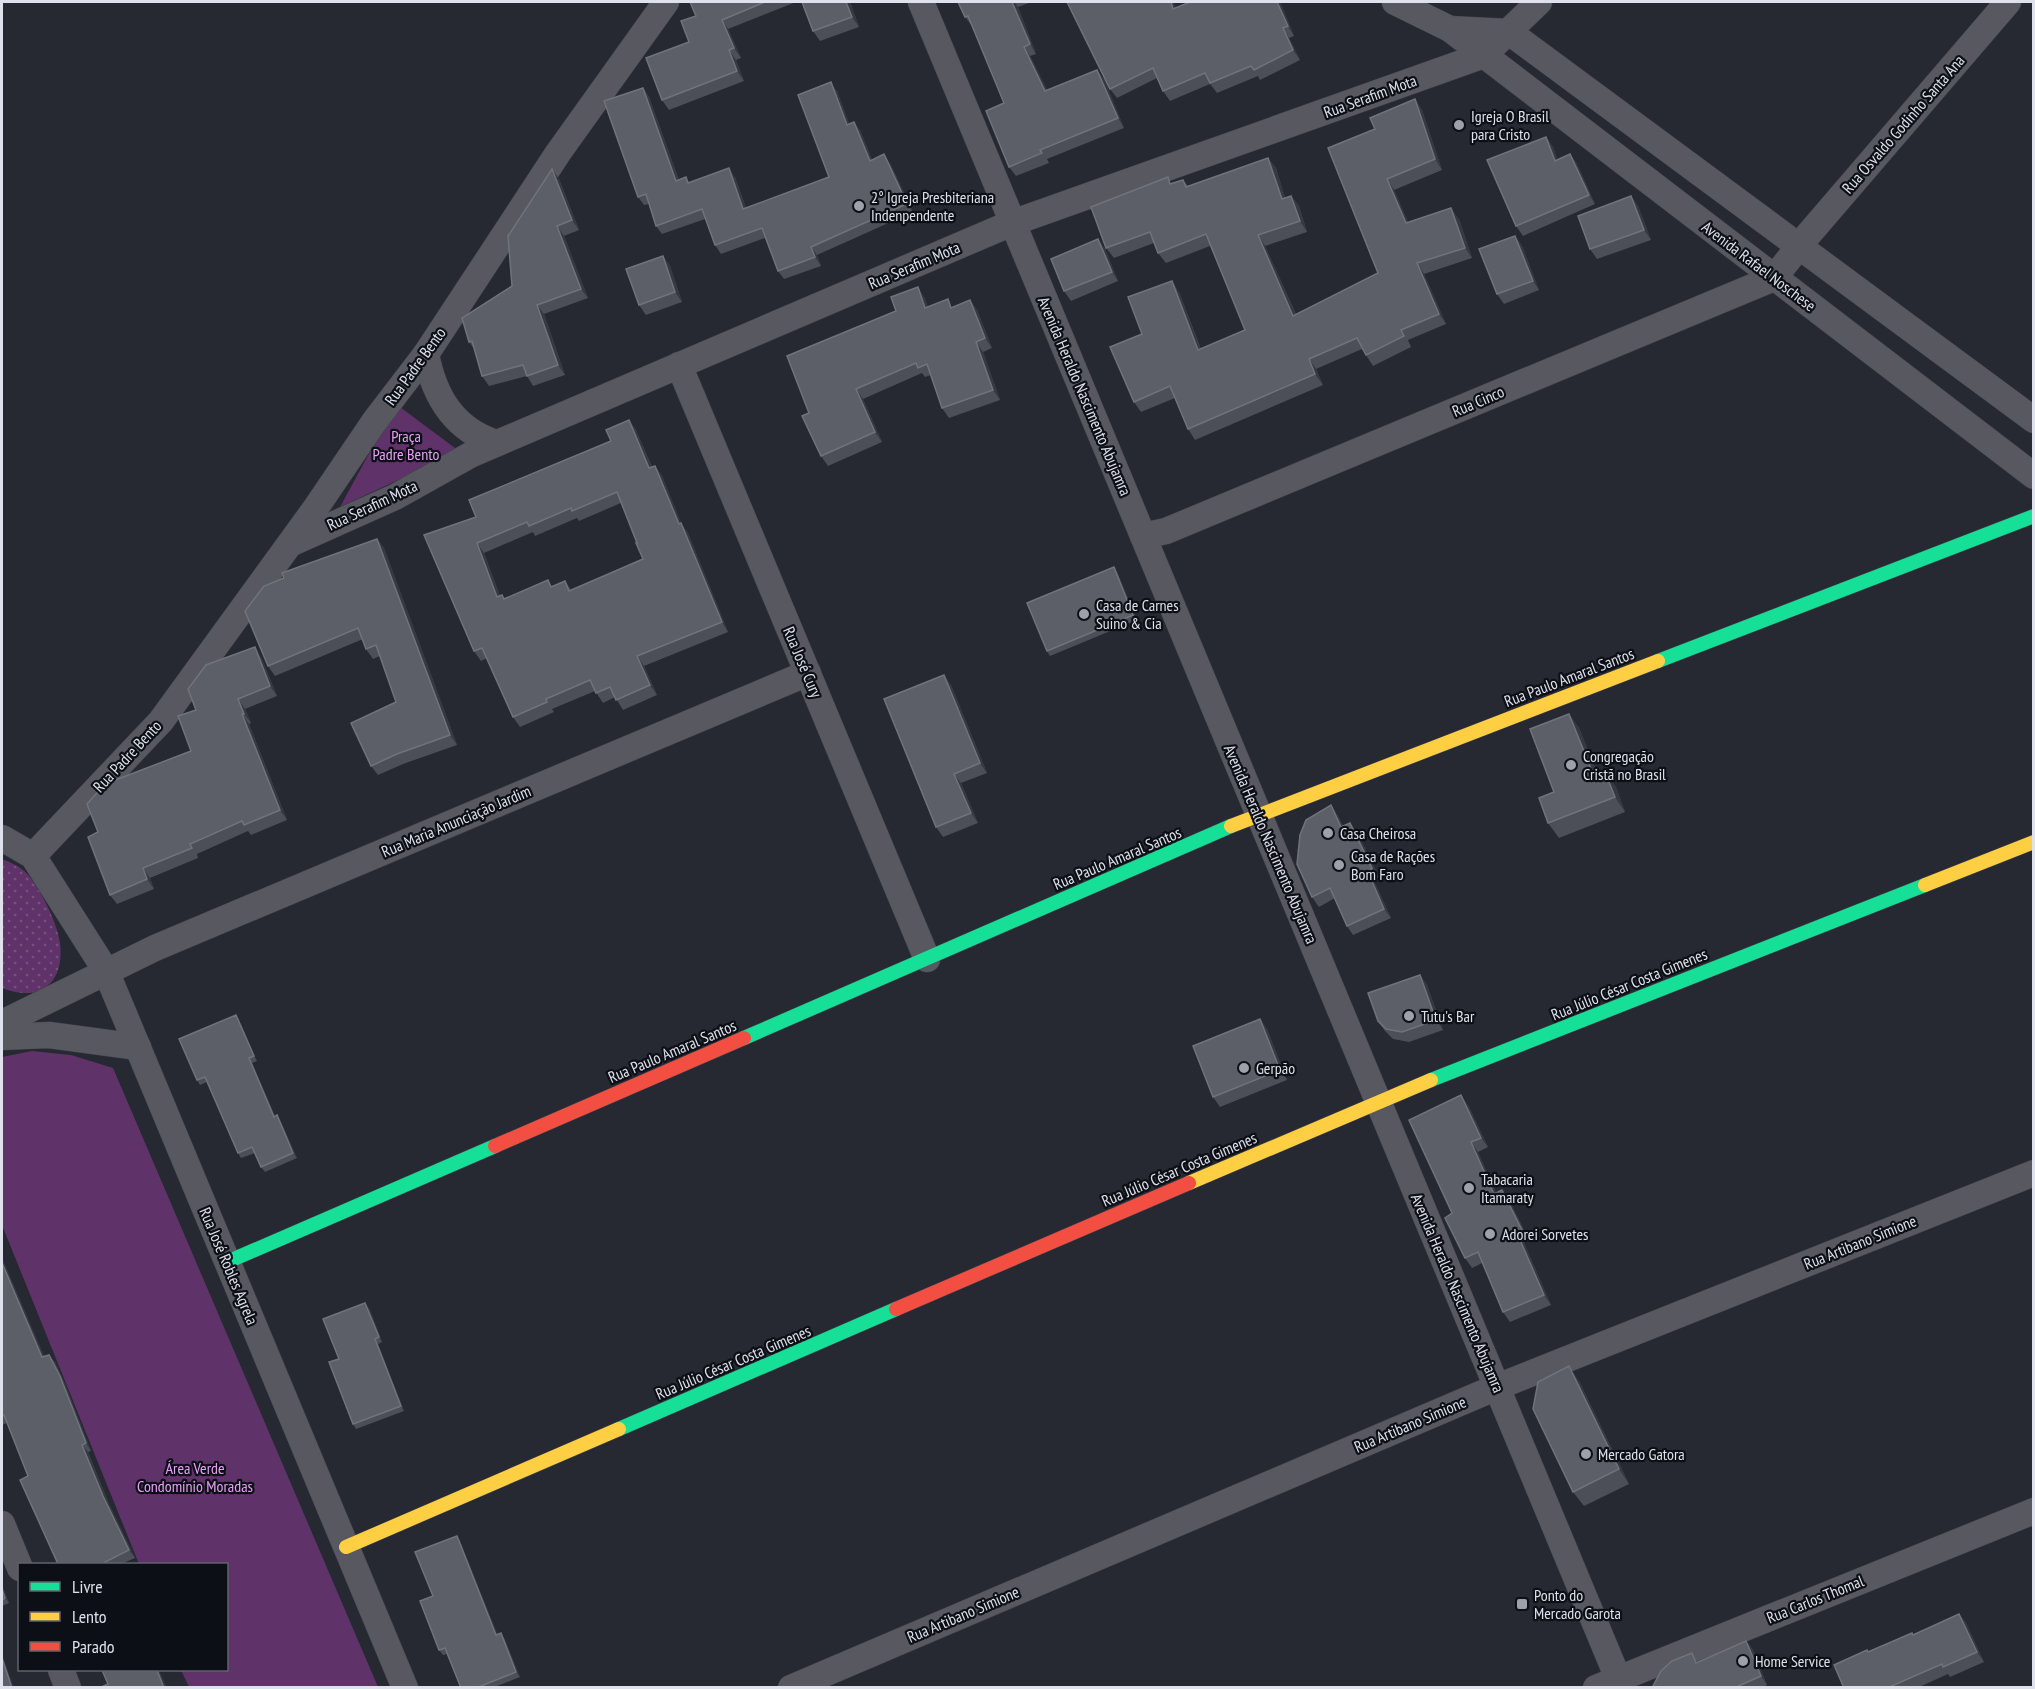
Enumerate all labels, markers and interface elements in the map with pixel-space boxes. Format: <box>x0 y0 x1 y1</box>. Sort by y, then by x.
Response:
street label: Rua Osvaldo Godinho Santa Ana <box>1837 51 1969 197</box>
street label: Rua Serafim Mota <box>1321 70 1419 122</box>
place label: Igreja O Brasil para Cristo <box>1471 106 1549 144</box>
marker: Igreja O Brasil para Cristo <box>1452 118 1466 132</box>
place label: 2° Igreja Presbiteriana Indenpendente <box>871 187 994 225</box>
marker: 2° Igreja Presbiteriana Indenpendente <box>852 199 866 213</box>
street label: Avenida Rafael Noschese <box>1698 217 1820 315</box>
street label: Rua Serafim Mota <box>865 237 963 293</box>
street label: Avenida Heraldo Nascimento Abujamra <box>1034 293 1136 499</box>
street label: Rua Padre Bento <box>380 323 450 409</box>
street label: Rua Cinco <box>1449 381 1507 421</box>
park label: Praça Padre Bento <box>373 426 440 464</box>
street label: Rua Serafim Mota <box>324 475 420 535</box>
place label: Casa de Carnes Suino & Cia <box>1096 595 1179 633</box>
marker: Casa de Carnes Suino & Cia <box>1077 607 1091 621</box>
street label: Rua José Cury <box>779 624 827 700</box>
street label: Rua Paulo Amaral Santos <box>1501 643 1637 711</box>
street label: Rua Padre Bento <box>89 716 165 796</box>
street label: Avenida Heraldo Nascimento Abujamra <box>1220 741 1322 947</box>
place label: Congregação Cristã no Brasil <box>1583 746 1666 784</box>
marker: Congregação Cristã no Brasil <box>1564 758 1578 772</box>
street label: Rua Maria Anunciação Jardim <box>378 780 534 862</box>
street label: Rua Paulo Amaral Santos <box>1050 822 1184 894</box>
place label: Casa Cheirosa <box>1340 823 1416 843</box>
marker: Casa Cheirosa <box>1321 826 1335 840</box>
place label: Casa de Rações Bom Faro <box>1351 846 1435 884</box>
marker: Casa de Rações Bom Faro <box>1332 858 1346 872</box>
street label: Rua Júlio César Costa Gimenes <box>1548 944 1710 1024</box>
place label: Tutu's Bar <box>1421 1006 1475 1026</box>
marker: Tutu's Bar <box>1402 1009 1416 1023</box>
street label: Rua Paulo Amaral Santos <box>605 1015 739 1087</box>
place label: Gerpão <box>1256 1058 1295 1078</box>
marker: Gerpão <box>1237 1061 1251 1075</box>
street label: Rua Júlio César Costa Gimenes <box>1098 1127 1260 1211</box>
place label: Tabacaria Itamaraty <box>1481 1169 1533 1207</box>
marker: Tabacaria Itamaraty <box>1462 1181 1476 1195</box>
street label: Avenida Heraldo Nascimento Abujamra <box>1407 1190 1509 1396</box>
street label: Rua José Robles Agrela <box>195 1204 263 1328</box>
street label: Rua Artibano Simione <box>1801 1210 1919 1274</box>
place label: Adorei Sorvetes <box>1502 1224 1589 1244</box>
marker: Adorei Sorvetes <box>1483 1227 1497 1241</box>
street label: Rua Júlio César Costa Gimenes <box>652 1320 814 1404</box>
street label: Rua Artibano Simione <box>1351 1391 1469 1457</box>
place label: Mercado Gatora <box>1598 1444 1685 1464</box>
marker: Mercado Gatora <box>1579 1447 1593 1461</box>
park label: Área Verde Condomínio Moradas <box>137 1458 253 1496</box>
legend <box>18 1563 228 1671</box>
street label: Rua Carlos Thomal <box>1764 1570 1867 1628</box>
text: Livre <box>72 1575 103 1598</box>
street label: Rua Artibano Simione <box>904 1581 1022 1647</box>
place label: Ponto do Mercado Garota <box>1534 1585 1621 1623</box>
marker: Ponto do Mercado Garota <box>1515 1597 1529 1611</box>
text: Lento <box>72 1605 107 1628</box>
text: Parado <box>72 1635 115 1658</box>
place label: Home Service <box>1755 1651 1830 1671</box>
marker: Home Service <box>1736 1654 1750 1668</box>

